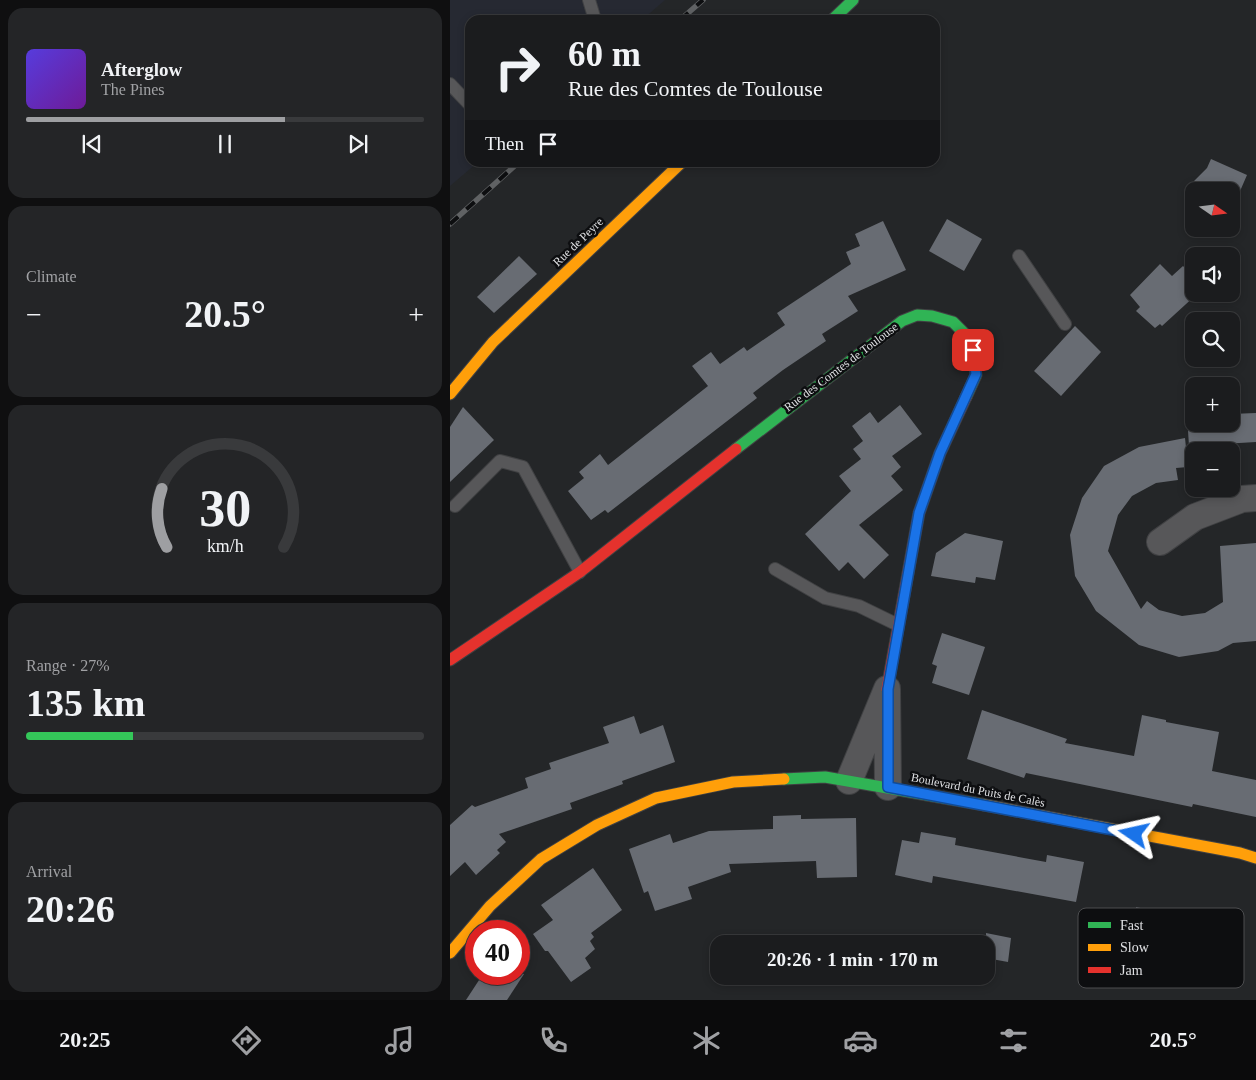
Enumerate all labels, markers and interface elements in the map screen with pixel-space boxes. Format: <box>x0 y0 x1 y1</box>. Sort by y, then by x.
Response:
icon: right <box>485 35 550 100</box>
text: 60 m <box>568 35 641 74</box>
text: Afterglow <box>101 59 182 80</box>
text: Rue des Comtes de Toulouse <box>568 76 823 101</box>
text: The Pines <box>101 81 165 98</box>
icon: previous <box>78 130 106 158</box>
icon: pause <box>211 130 239 158</box>
icon: next <box>344 130 372 158</box>
icon: arrive <box>534 130 562 158</box>
text: Then <box>485 133 524 154</box>
north arrow <box>1185 182 1240 238</box>
map controls <box>1185 182 1240 497</box>
street label: Rue de Peyre <box>550 215 606 269</box>
button: sound <box>1185 247 1240 302</box>
text: Climate <box>26 268 77 285</box>
text: 20.5° <box>184 293 266 335</box>
text: − <box>26 299 42 330</box>
text: + <box>408 299 424 330</box>
button: search <box>1185 312 1240 367</box>
street label: Rue des Comtes de Toulouse <box>781 320 901 414</box>
pin <box>952 329 994 371</box>
icon: arrive <box>959 336 987 364</box>
button: + <box>1185 377 1240 432</box>
button: − <box>1185 442 1240 497</box>
text: 30 <box>199 480 251 537</box>
text: km/h <box>207 536 243 556</box>
text: Range · 27% <box>26 657 110 674</box>
text: 135 km <box>26 682 145 724</box>
street label: Boulevard du Puits de Calès <box>910 770 1046 810</box>
position arrow <box>1107 807 1159 859</box>
text: Arrival <box>26 863 72 880</box>
text: 20:26 <box>26 888 115 930</box>
legend <box>1078 908 1244 988</box>
text: Fast <box>1120 918 1143 933</box>
speed limit sign: 40 <box>465 920 530 985</box>
text: Slow <box>1120 940 1150 955</box>
text: 20:26 · 1 min · 170 m <box>767 949 938 970</box>
text: Jam <box>1120 963 1143 978</box>
icon: directions <box>229 1023 264 1058</box>
icon: music <box>382 1023 417 1058</box>
icon: phone <box>536 1023 571 1058</box>
icon: climate <box>689 1023 724 1058</box>
icon: car <box>843 1023 878 1058</box>
icon: filters <box>996 1023 1031 1058</box>
text: 20:25 <box>59 1027 111 1052</box>
text: 20.5° <box>1149 1027 1197 1052</box>

